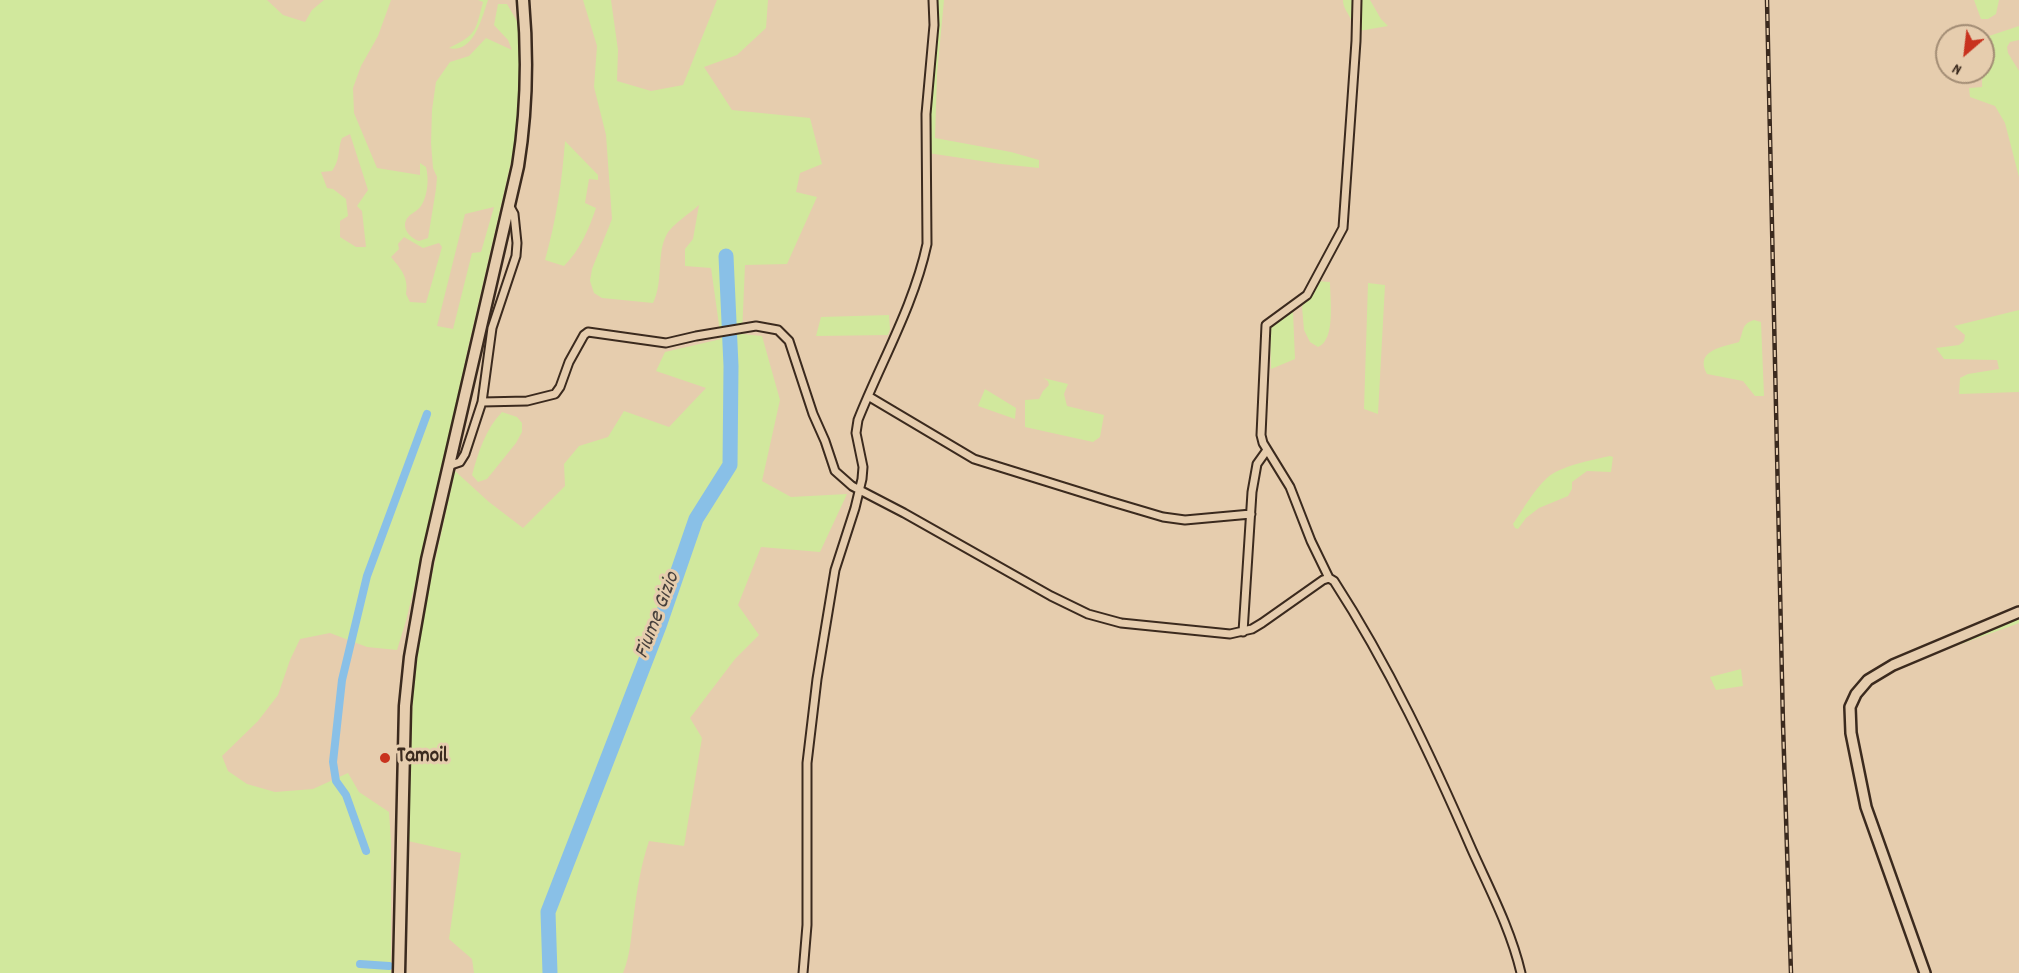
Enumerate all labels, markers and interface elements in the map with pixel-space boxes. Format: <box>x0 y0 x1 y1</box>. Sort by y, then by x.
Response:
north arrow <box>1935 24 1995 84</box>
text: N <box>1948 57 1966 81</box>
water label: Fiume Gizio <box>630 569 688 663</box>
place label: Tamoil <box>397 745 448 771</box>
marker: Tamoil <box>378 751 392 765</box>

